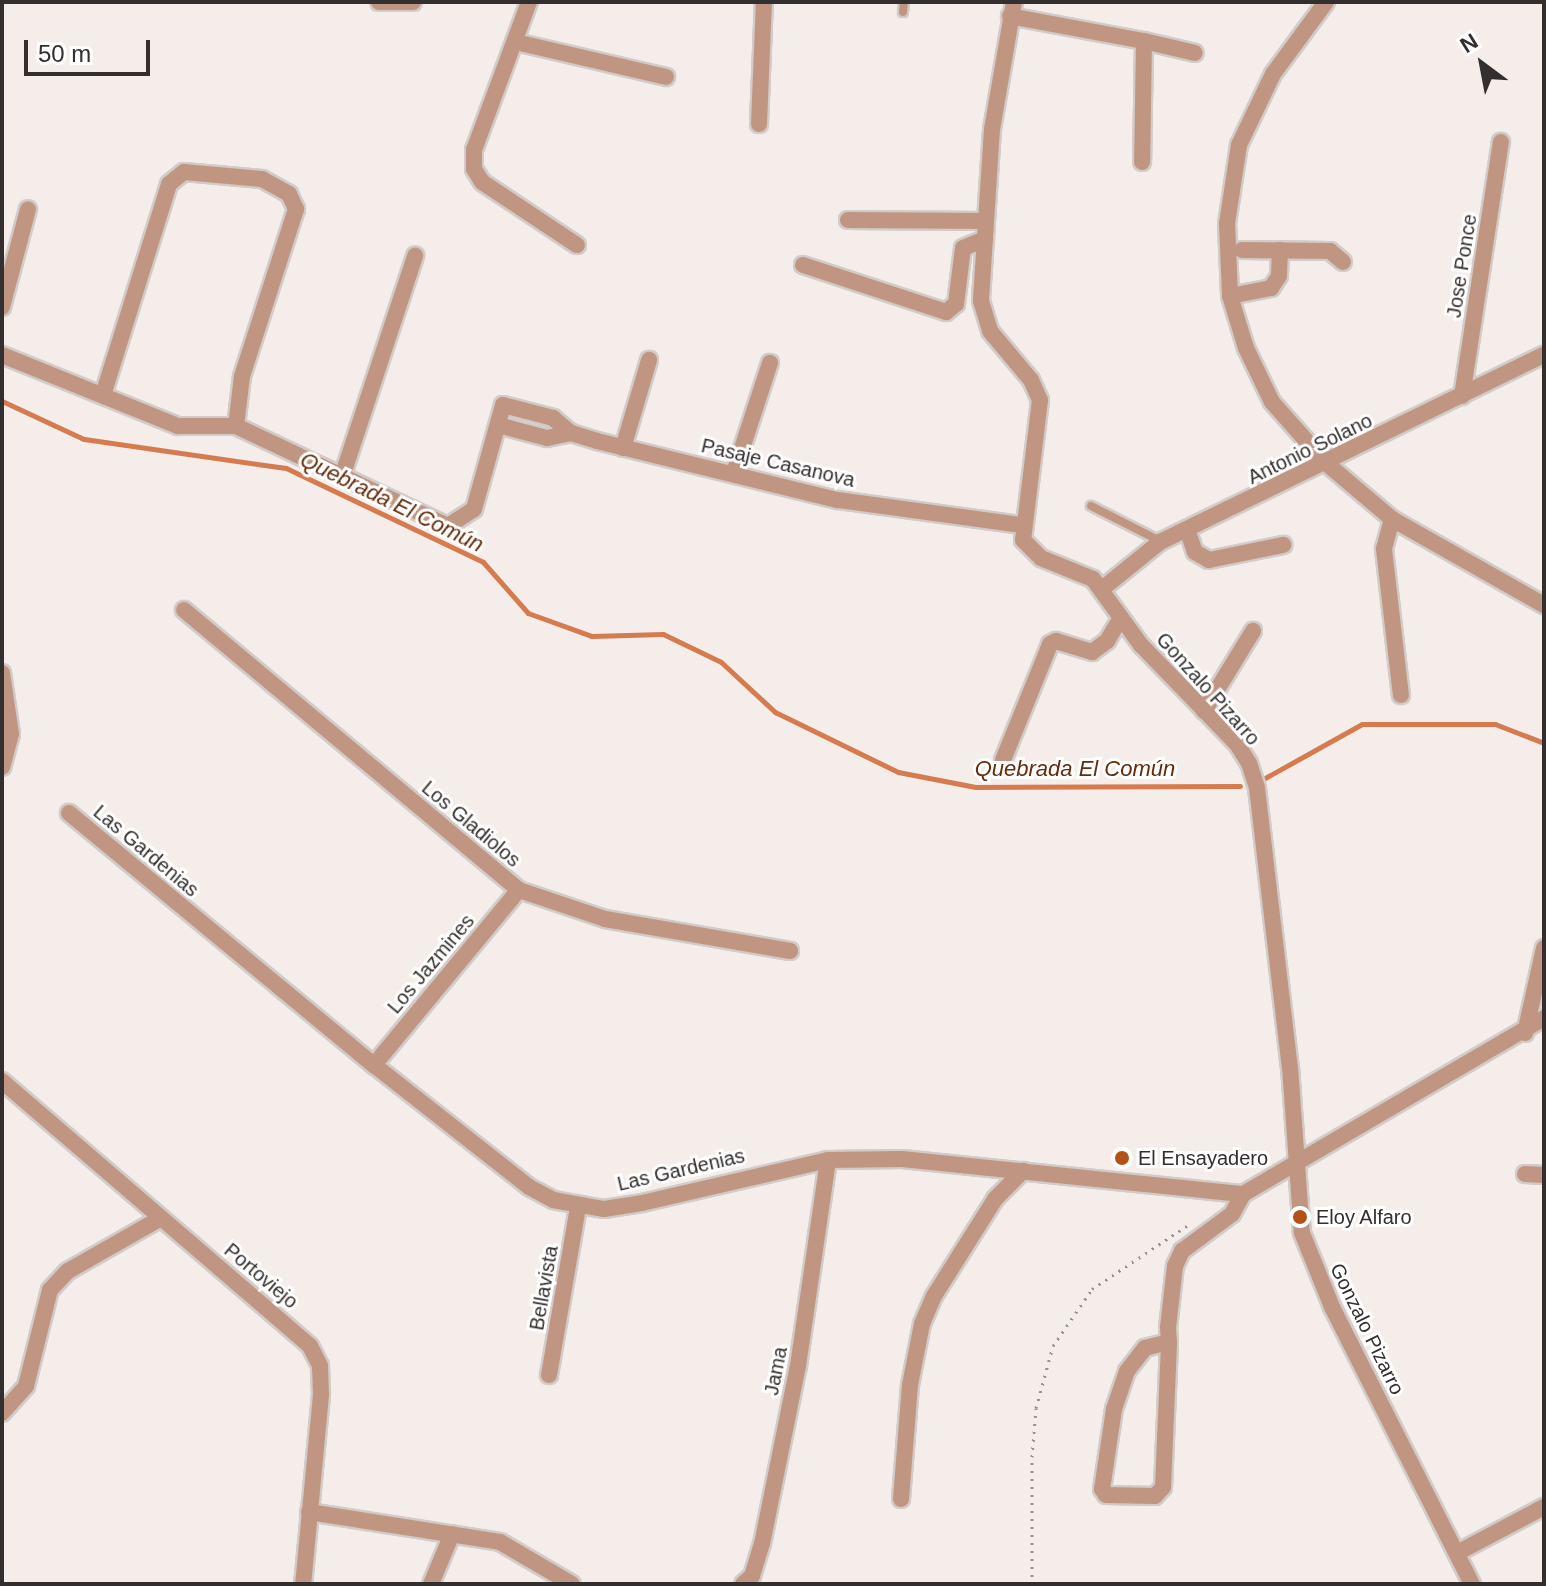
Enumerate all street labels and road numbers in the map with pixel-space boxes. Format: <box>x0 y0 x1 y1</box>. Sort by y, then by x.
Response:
street label: Jose Ponce <box>1442 213 1482 319</box>
street label: Antonio Solano <box>1244 408 1376 490</box>
street label: Pasaje Casanova <box>699 434 857 492</box>
street label: Gonzalo Pizarro <box>1151 628 1265 750</box>
street label: Los Gladiolos <box>417 776 525 872</box>
street label: Las Gardenias <box>88 800 204 902</box>
street label: Los Jazmines <box>383 909 479 1019</box>
street label: Las Gardenias <box>615 1144 747 1196</box>
street label: Portoviejo <box>219 1238 303 1314</box>
street label: Bellavista <box>525 1244 563 1332</box>
street label: Gonzalo Pizarro <box>1325 1259 1409 1399</box>
street label: Jama <box>760 1345 792 1397</box>

